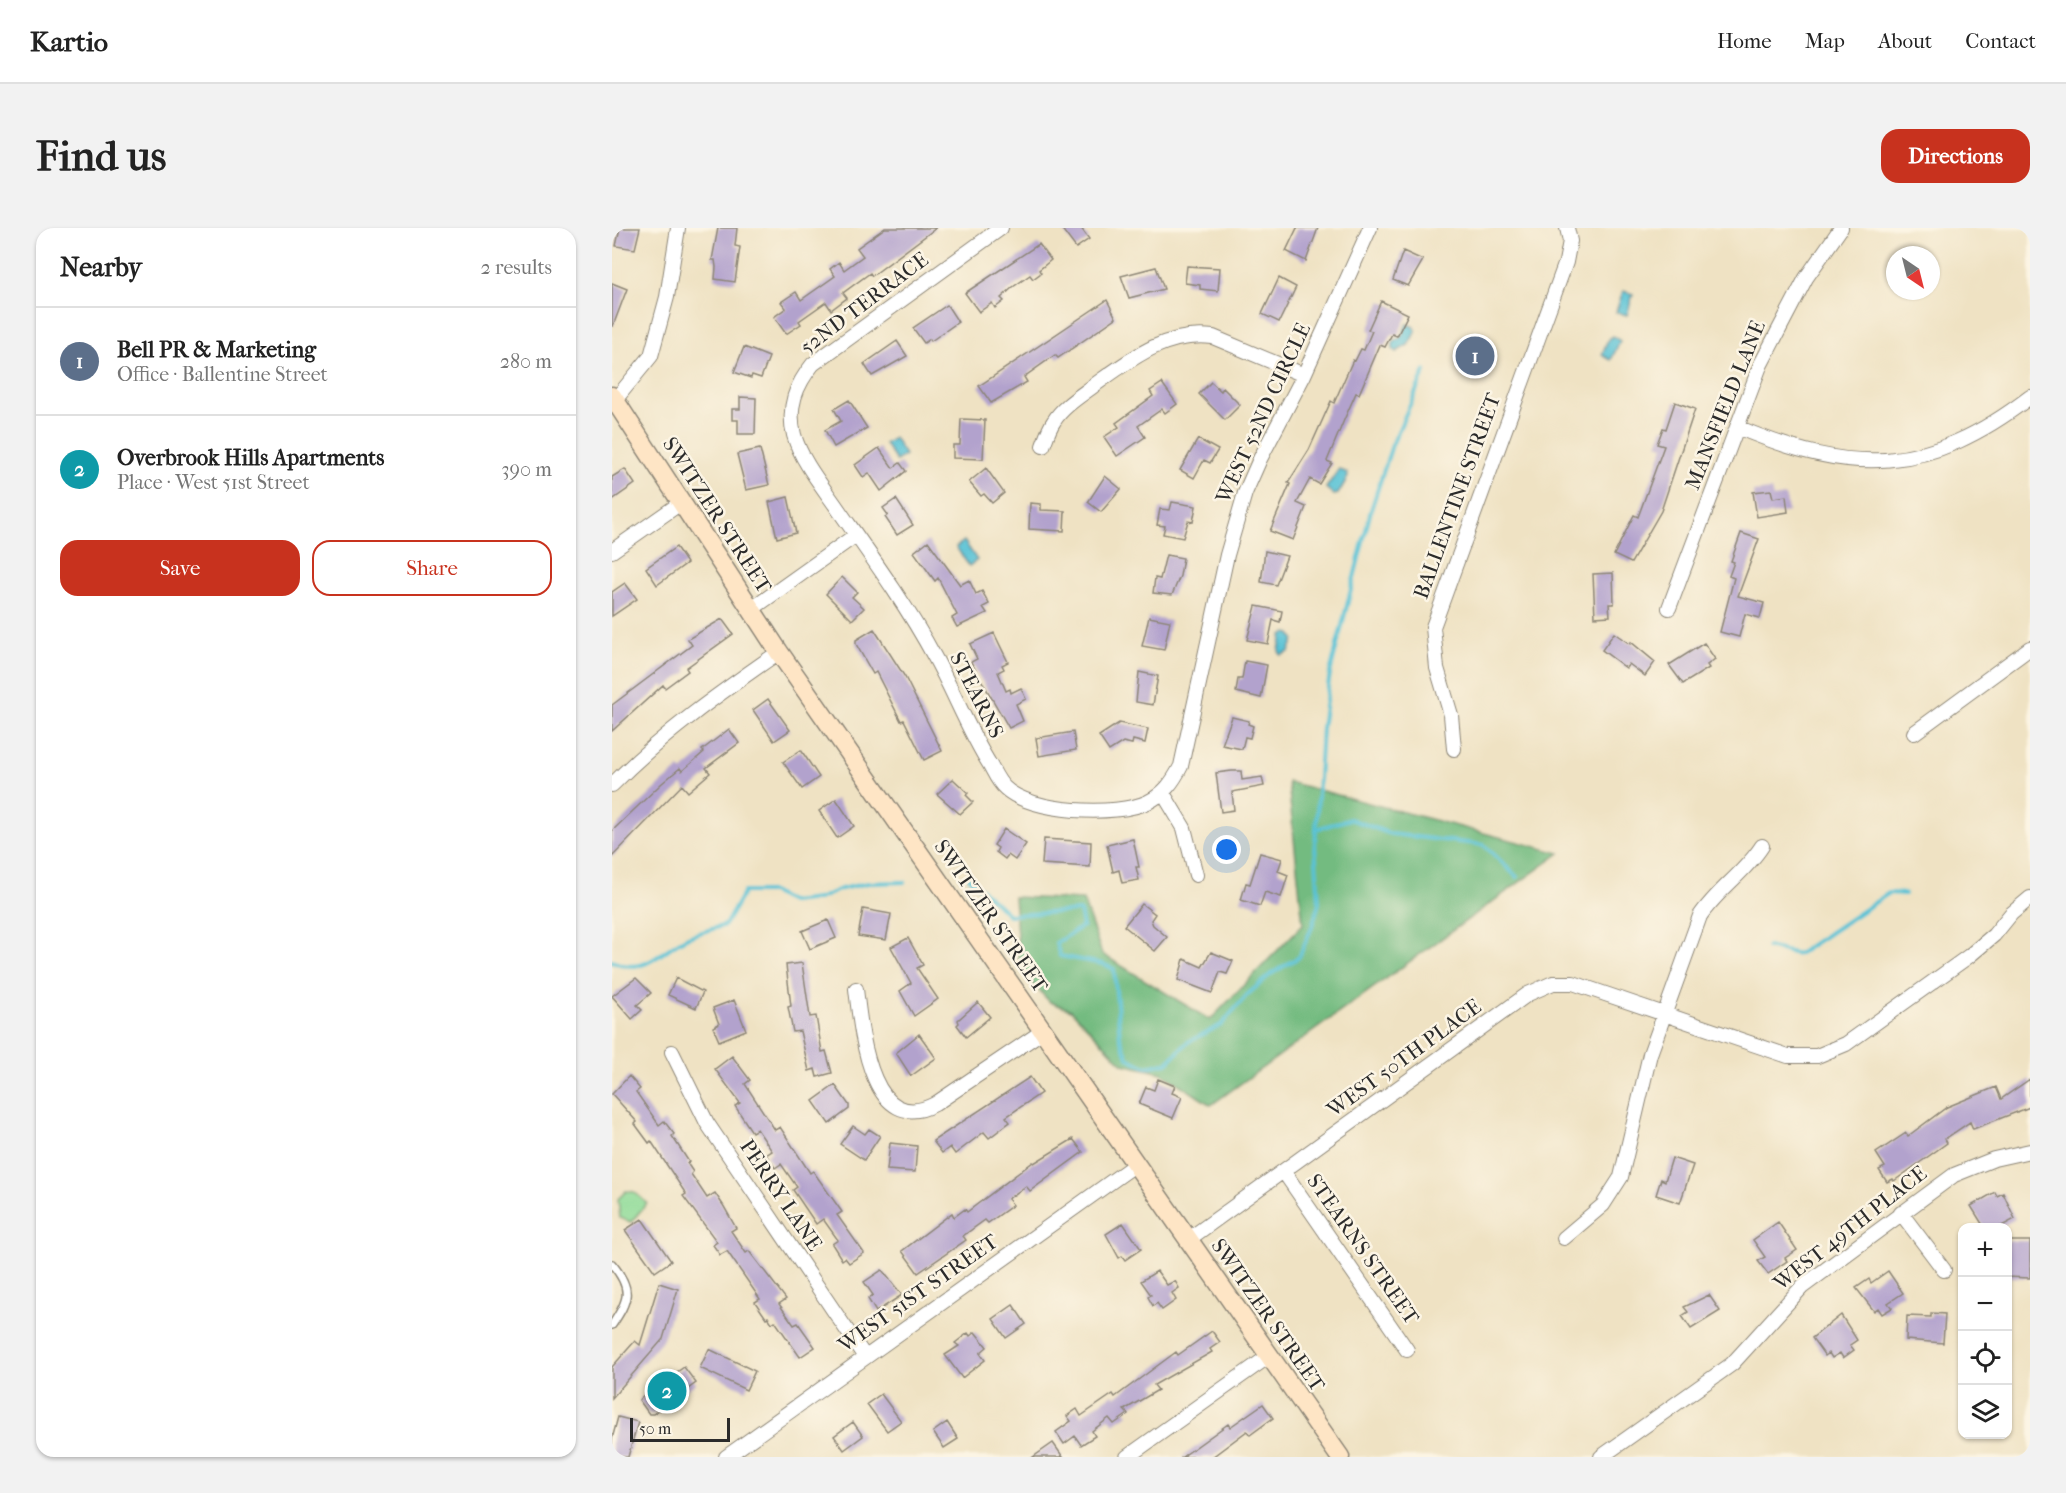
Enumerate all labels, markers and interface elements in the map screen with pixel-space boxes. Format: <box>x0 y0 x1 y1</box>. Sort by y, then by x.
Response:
text: Kartio <box>30 25 108 58</box>
text: Home <box>1717 29 1772 53</box>
text: Map <box>1805 29 1845 53</box>
text: About <box>1878 29 1932 53</box>
text: Contact <box>1965 29 2036 53</box>
button: Directions <box>1881 129 2030 183</box>
text: Find us <box>36 132 166 181</box>
north arrow <box>1886 246 1940 300</box>
street label: 52ND TERRACE <box>795 247 933 359</box>
text: Nearby <box>60 252 142 283</box>
text: 2 results <box>481 256 552 279</box>
street label: MANSFIELD LANE <box>1680 317 1770 493</box>
street label: WEST 52ND CIRCLE <box>1210 319 1315 508</box>
pin: 1 <box>1456 334 1494 378</box>
text: Bell PR & Marketing <box>117 337 316 363</box>
text: 1 <box>76 350 83 373</box>
text: 280 m <box>500 350 552 373</box>
text: Office · Ballentine Street <box>117 363 328 386</box>
street label: BALLENTINE STREET <box>1409 389 1506 602</box>
street label: SWITZER STREET <box>658 433 777 598</box>
text: Overbrook Hills Apartments <box>117 445 384 471</box>
text: 2 <box>74 458 85 481</box>
text: 390 m <box>501 458 552 481</box>
text: Place · West 51st Street <box>117 471 310 494</box>
button: Save <box>60 540 300 596</box>
button: Share <box>312 540 552 596</box>
street label: STEARNS <box>945 648 1009 742</box>
street label: SWITZER STREET <box>929 835 1053 998</box>
your location <box>1212 835 1241 864</box>
street label: WEST 50TH PLACE <box>1322 994 1486 1123</box>
street label: PERRY LANE <box>735 1135 827 1255</box>
street label: WEST 49TH PLACE <box>1768 1161 1931 1296</box>
street label: STEARNS STREET <box>1302 1169 1424 1329</box>
map controls <box>1958 1223 2012 1439</box>
button: + <box>1958 1223 2012 1277</box>
street label: WEST 51ST STREET <box>833 1228 1003 1358</box>
street label: SWITZER STREET <box>1206 1234 1330 1397</box>
button: − <box>1958 1277 2012 1331</box>
button: locate <box>1958 1331 2012 1385</box>
pin: 2 <box>648 1368 686 1414</box>
button: layers <box>1958 1385 2012 1439</box>
scale bar <box>630 1415 730 1442</box>
text: 50 m <box>639 1419 671 1438</box>

